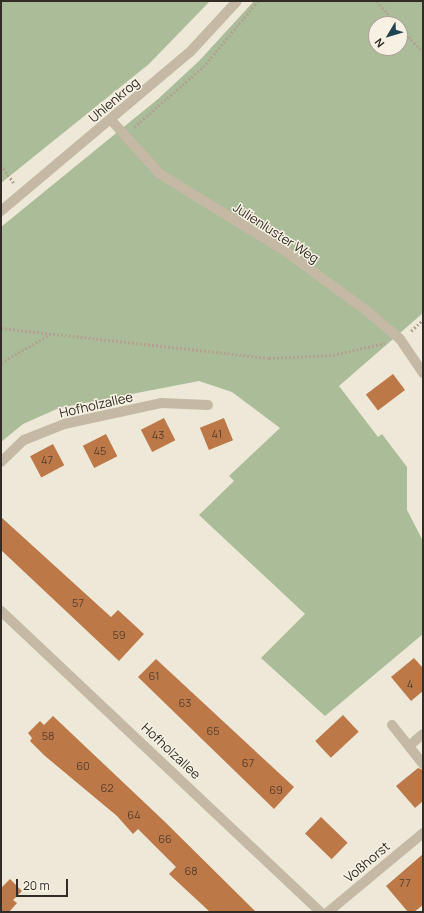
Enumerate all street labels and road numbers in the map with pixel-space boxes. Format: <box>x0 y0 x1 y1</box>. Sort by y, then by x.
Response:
street label: Uhlenkrog <box>85 74 143 126</box>
street label: Julienluster Weg <box>230 199 322 267</box>
street label: Hofholzallee <box>58 389 134 421</box>
street label: Hofholzallee <box>138 720 204 782</box>
street label: Voßhorst <box>341 839 393 885</box>

